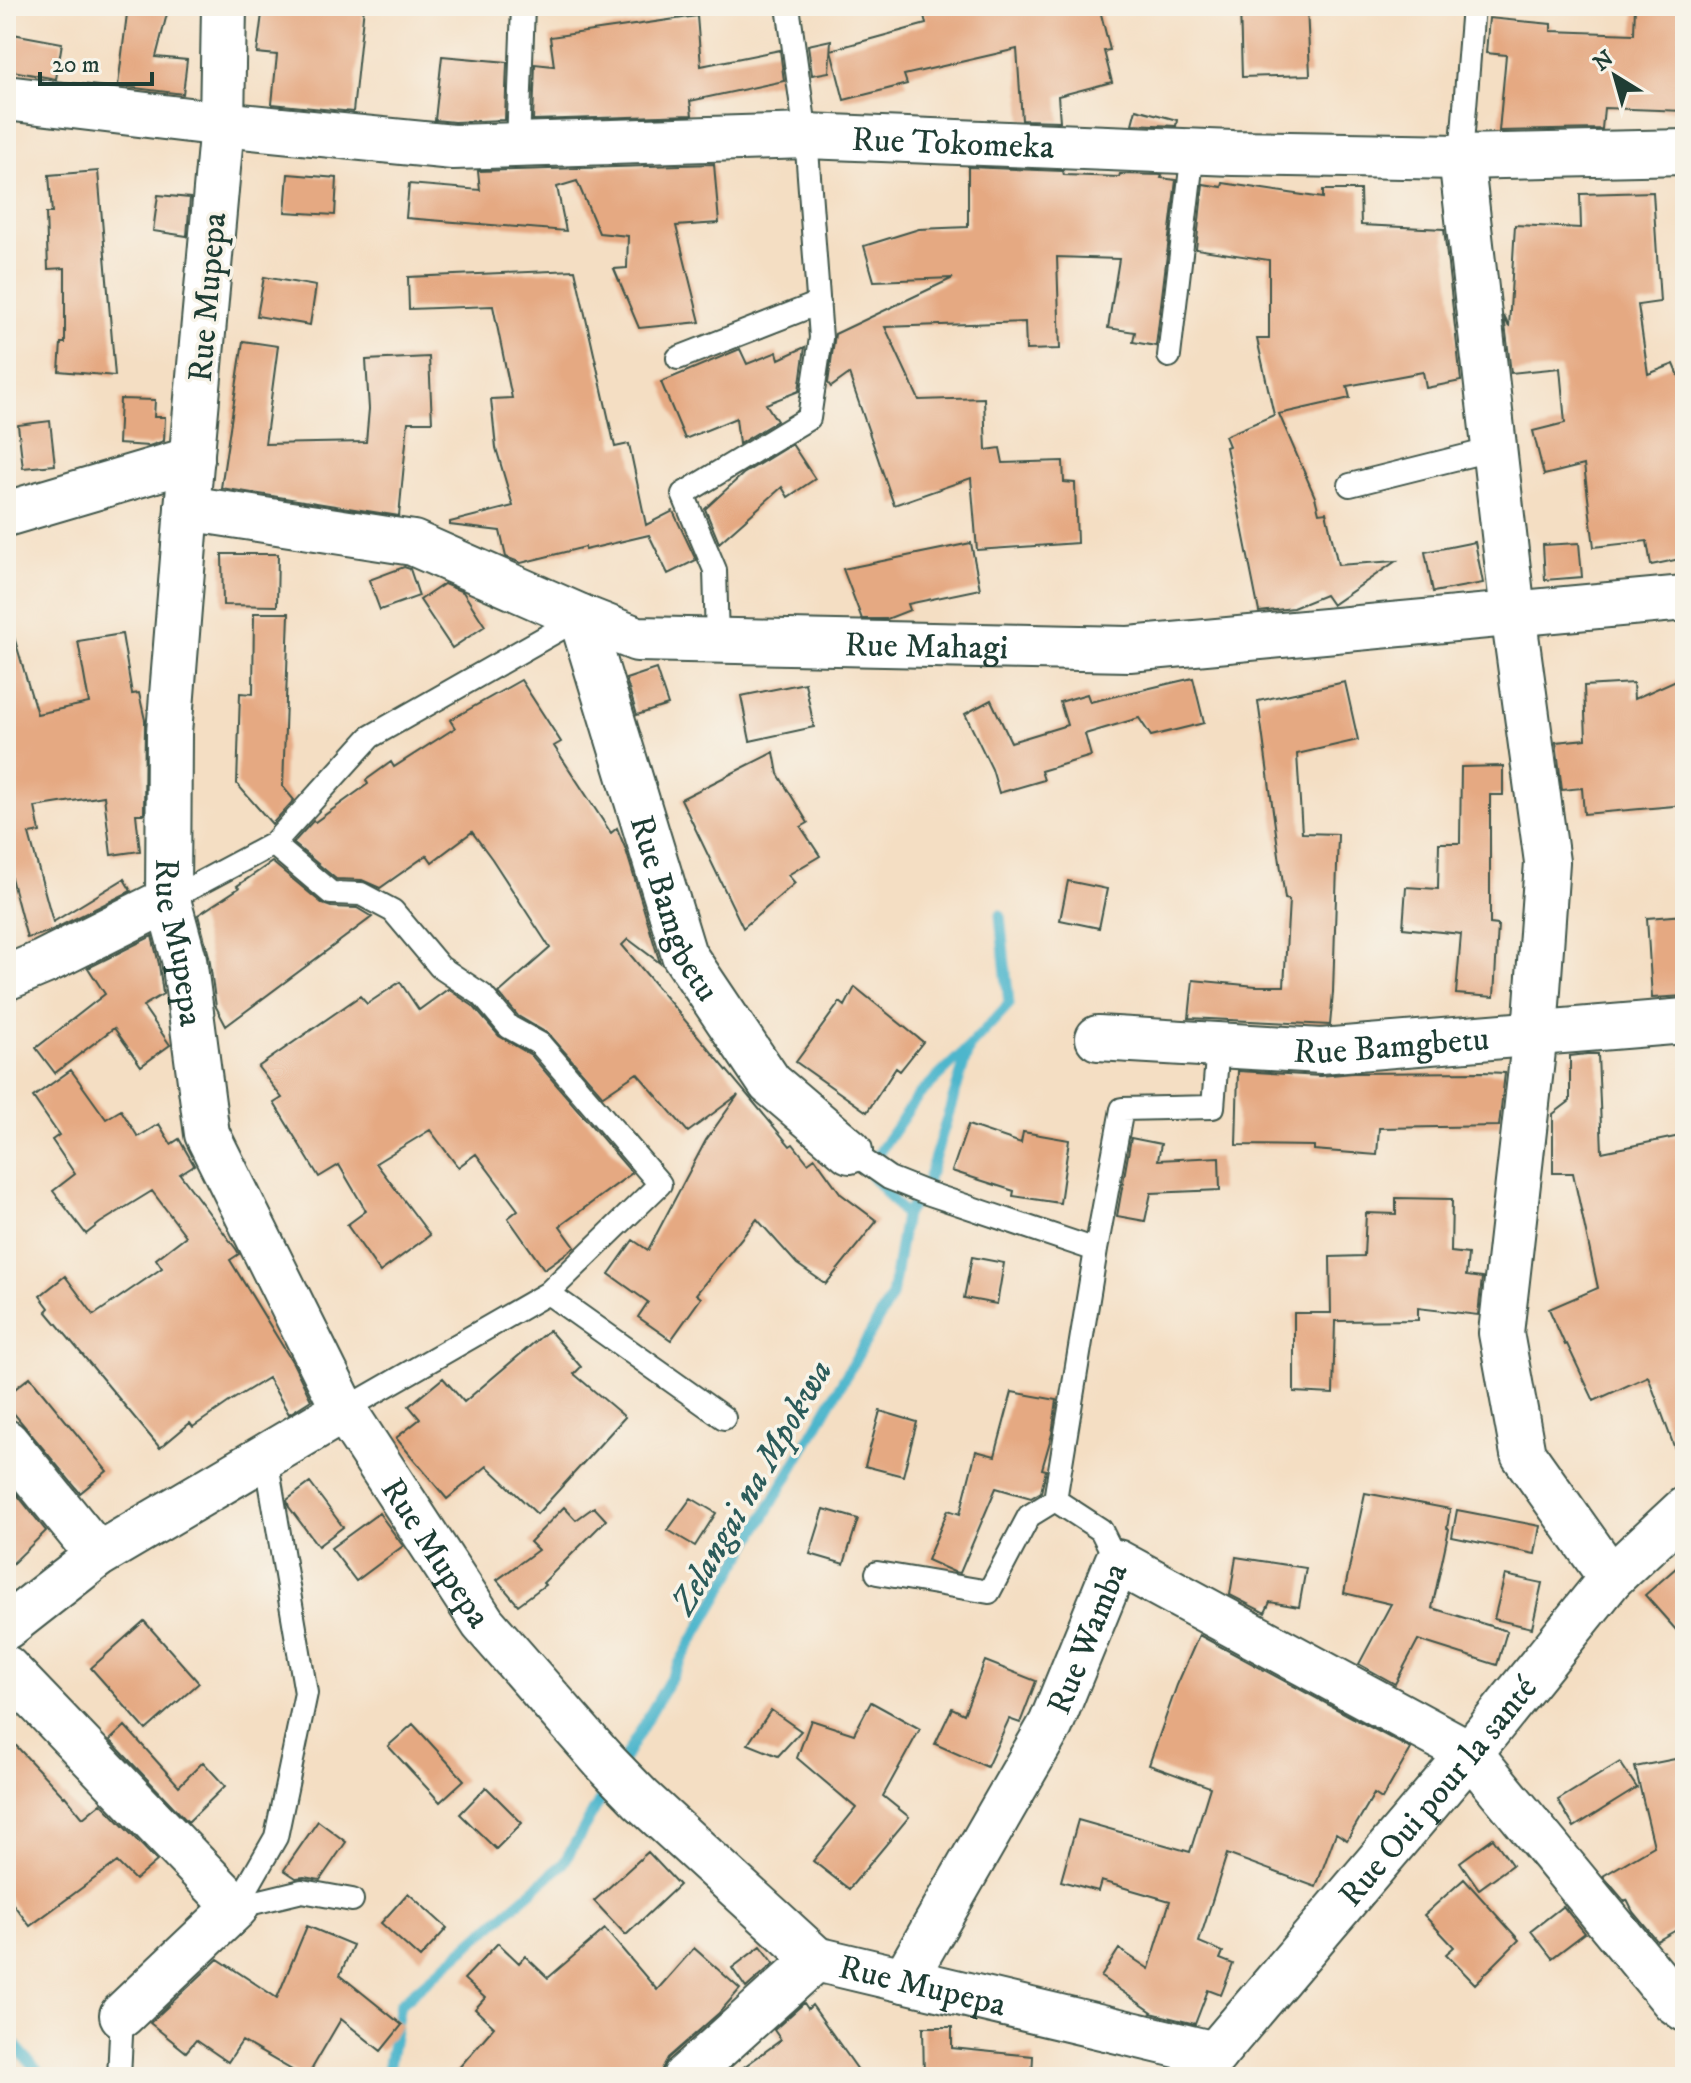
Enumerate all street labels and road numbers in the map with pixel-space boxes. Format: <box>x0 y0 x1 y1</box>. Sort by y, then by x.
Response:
street label: Rue Tokomeka <box>851 119 1056 169</box>
street label: Rue Mupepa <box>180 210 236 384</box>
street label: Rue Mahagi <box>844 624 1009 670</box>
street label: Rue Bamgbetu <box>620 811 728 1010</box>
street label: Rue Mupepa <box>145 858 212 1030</box>
street label: Rue Bamgbetu <box>1292 1018 1491 1074</box>
street label: Rue Mupepa <box>371 1471 500 1637</box>
street label: Rue Wamba <box>1038 1556 1138 1721</box>
street label: Rue Oui pour la santé <box>1330 1668 1547 1916</box>
street label: Rue Mupepa <box>835 1946 1011 2027</box>

